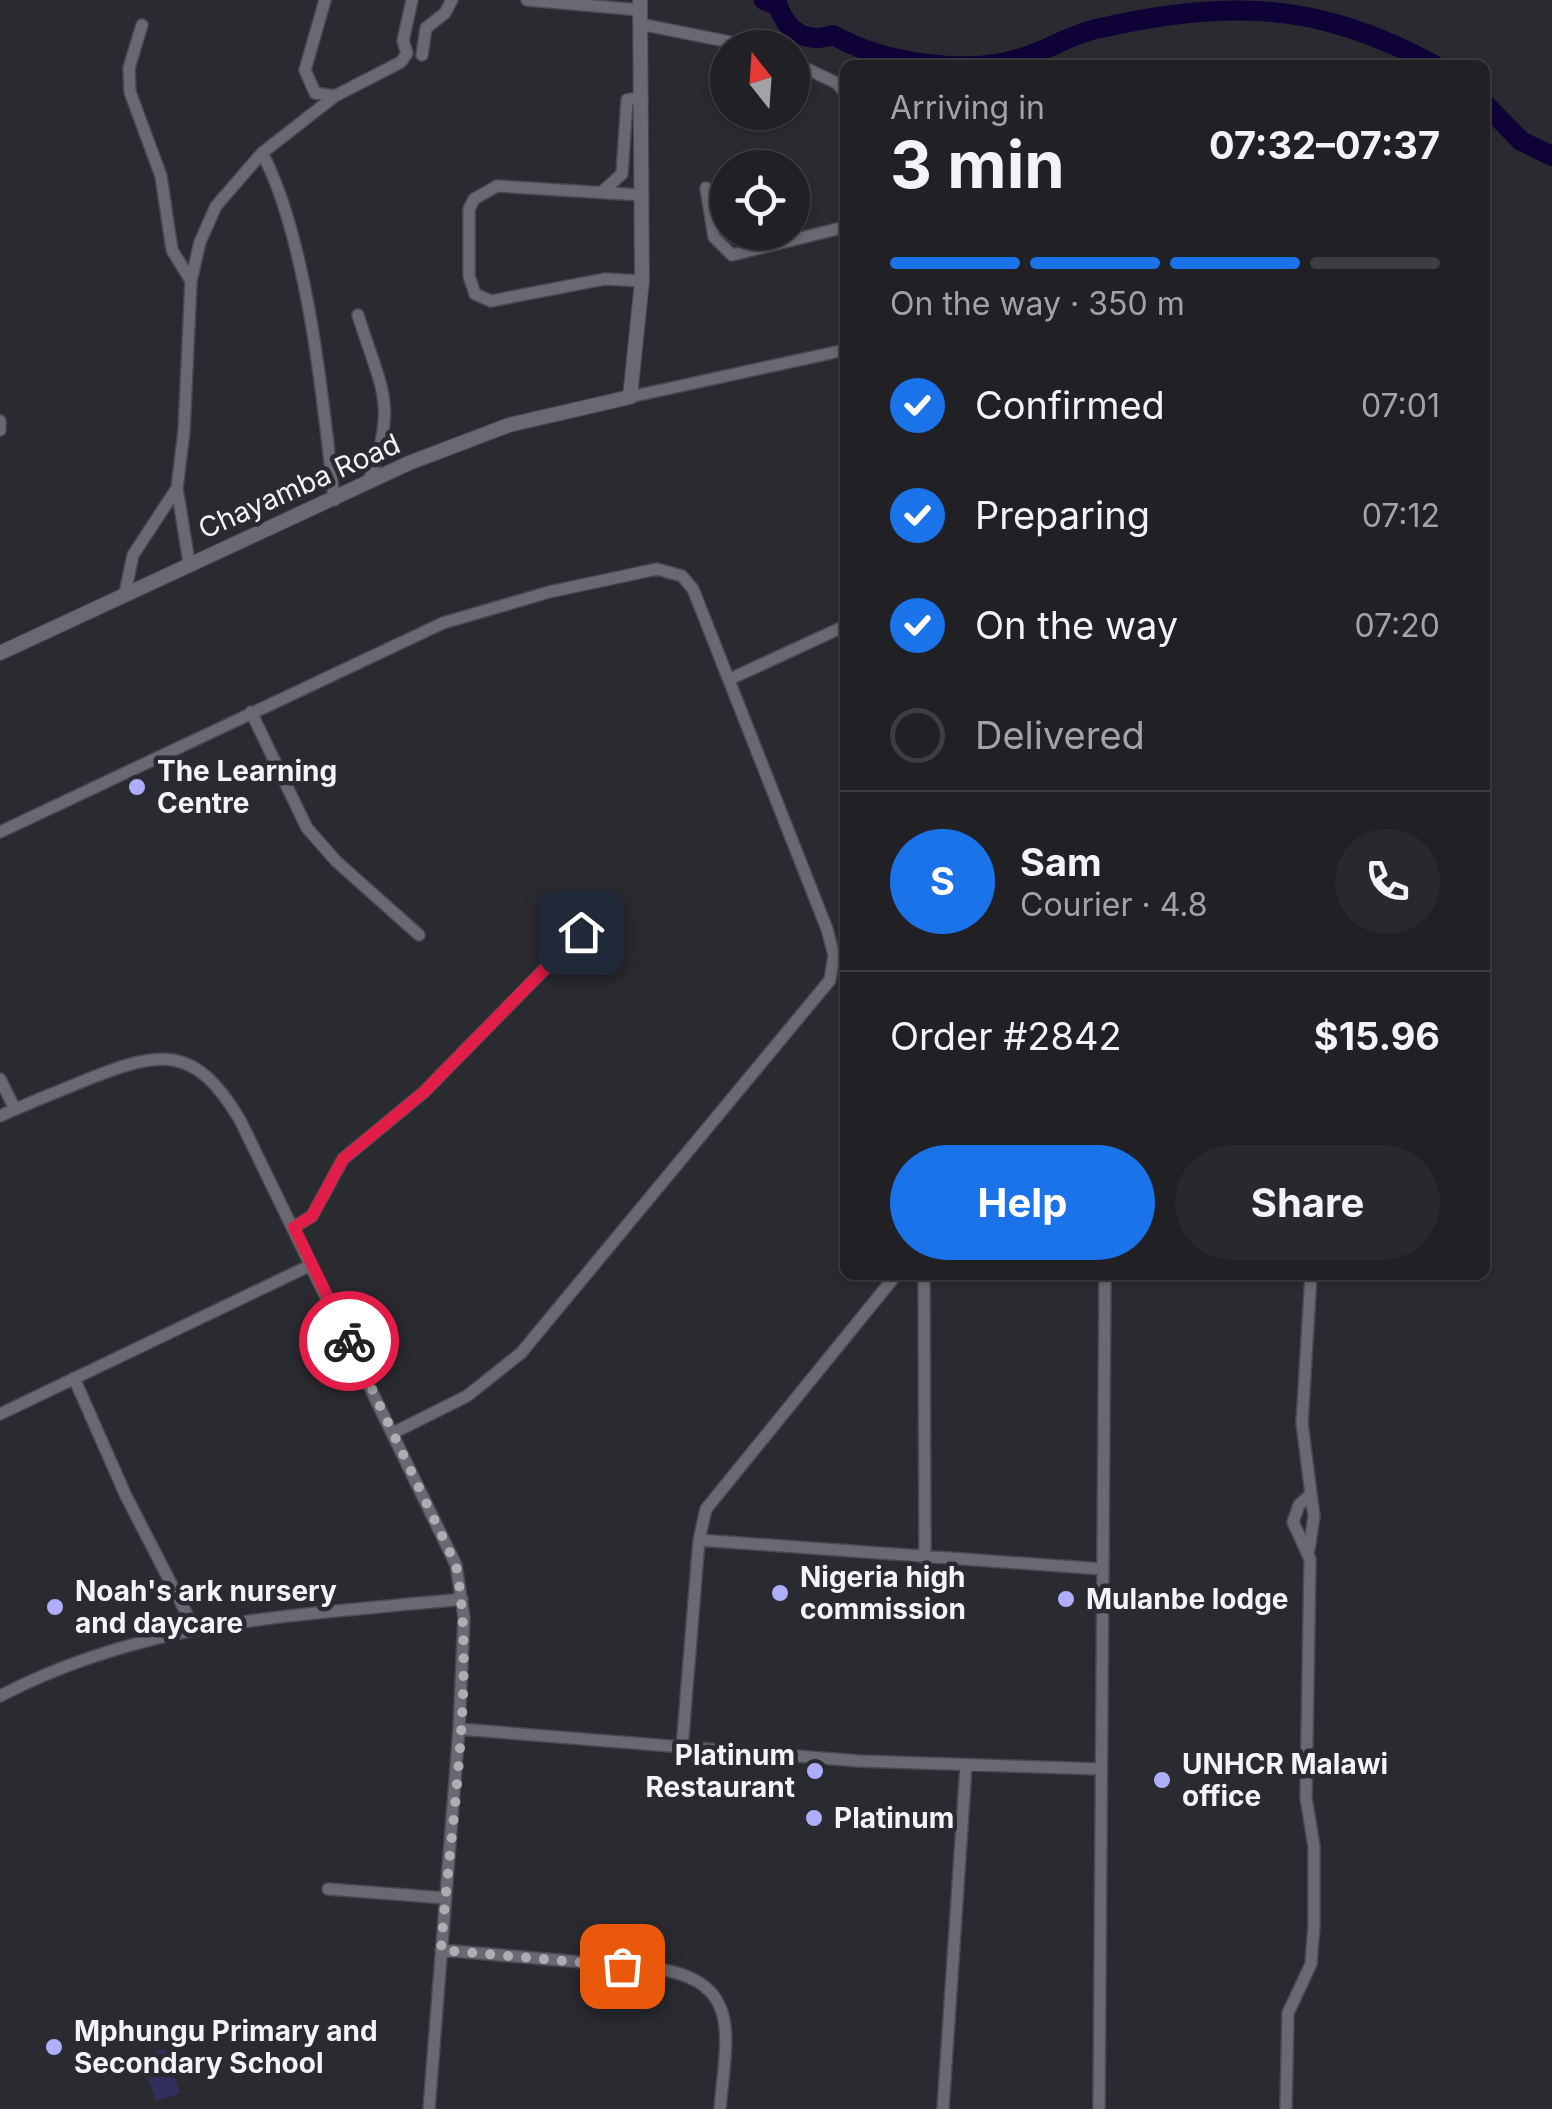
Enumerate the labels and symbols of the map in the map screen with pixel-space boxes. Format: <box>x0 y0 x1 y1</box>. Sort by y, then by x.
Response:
north arrow <box>710 30 810 130</box>
street label: Chayamba Road <box>193 426 405 546</box>
place label: The Learning Centre <box>157 754 337 820</box>
marker: The Learning Centre <box>126 776 148 798</box>
pin <box>539 890 624 975</box>
courier <box>299 1291 399 1391</box>
place label: Nigeria high commission <box>800 1560 966 1626</box>
place label: Noah's ark nursery and daycare <box>75 1574 337 1640</box>
marker: Nigeria high commission <box>769 1582 791 1604</box>
place label: Mulanbe lodge <box>1086 1582 1289 1616</box>
marker: Mulanbe lodge <box>1055 1588 1077 1610</box>
marker: Noah's ark nursery and daycare <box>44 1596 66 1618</box>
place label: Platinum Restaurant <box>646 1738 795 1804</box>
place label: UNHCR Malawi office <box>1182 1747 1388 1813</box>
marker: Platinum Restaurant <box>804 1760 826 1782</box>
marker: UNHCR Malawi office <box>1151 1769 1173 1791</box>
place label: Platinum <box>834 1801 954 1835</box>
marker: Platinum <box>803 1807 825 1829</box>
pin <box>580 1924 665 2009</box>
place label: Mphungu Primary and Secondary School <box>74 2014 378 2080</box>
marker: Mphungu Primary and Secondary School <box>43 2036 65 2058</box>

